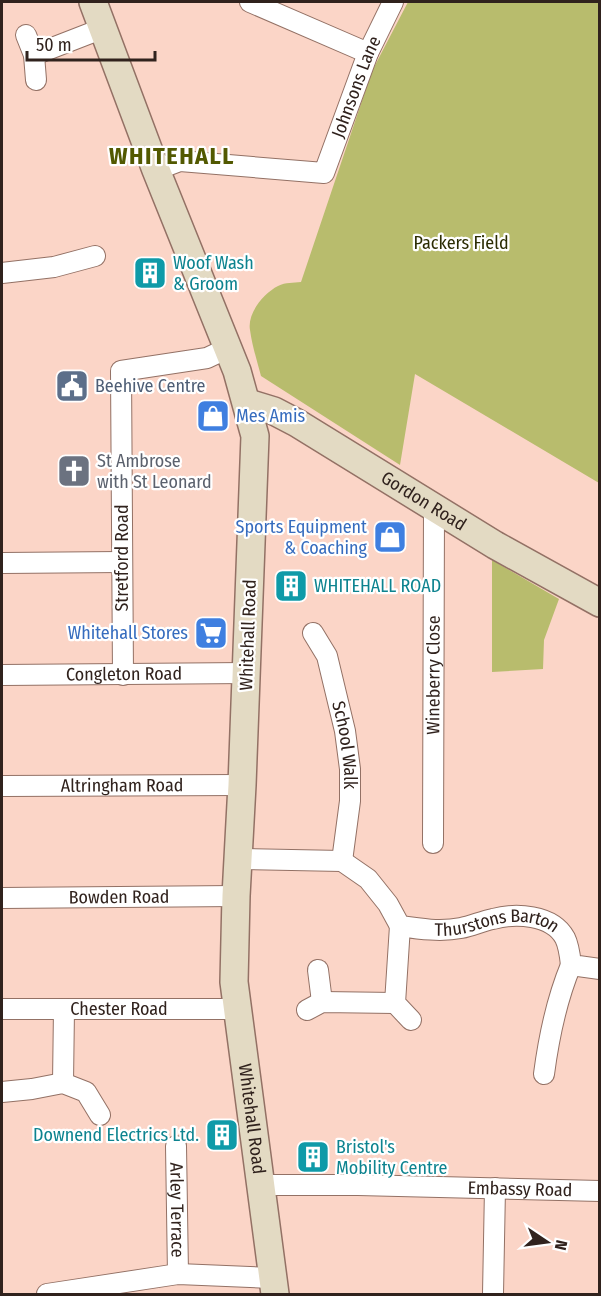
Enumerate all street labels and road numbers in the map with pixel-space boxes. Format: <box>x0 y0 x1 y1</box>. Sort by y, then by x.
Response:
street label: Johnsons Lane <box>327 32 386 141</box>
street label: Gordon Road <box>377 467 470 536</box>
street label: Stretford Road <box>111 504 133 612</box>
street label: Whitehall Road <box>235 579 261 691</box>
street label: Wineberry Close <box>422 615 445 735</box>
street label: Congleton Road <box>66 663 182 685</box>
street label: School Walk <box>327 699 361 790</box>
street label: Altringham Road <box>61 774 183 797</box>
street label: Bowden Road <box>69 886 169 908</box>
street label: Thurstons Barton <box>434 905 564 941</box>
street label: Chester Road <box>70 998 168 1020</box>
street label: Whitehall Road <box>234 1062 270 1175</box>
street label: Arley Terrace <box>165 1162 189 1258</box>
street label: Embassy Road <box>467 1177 573 1201</box>

